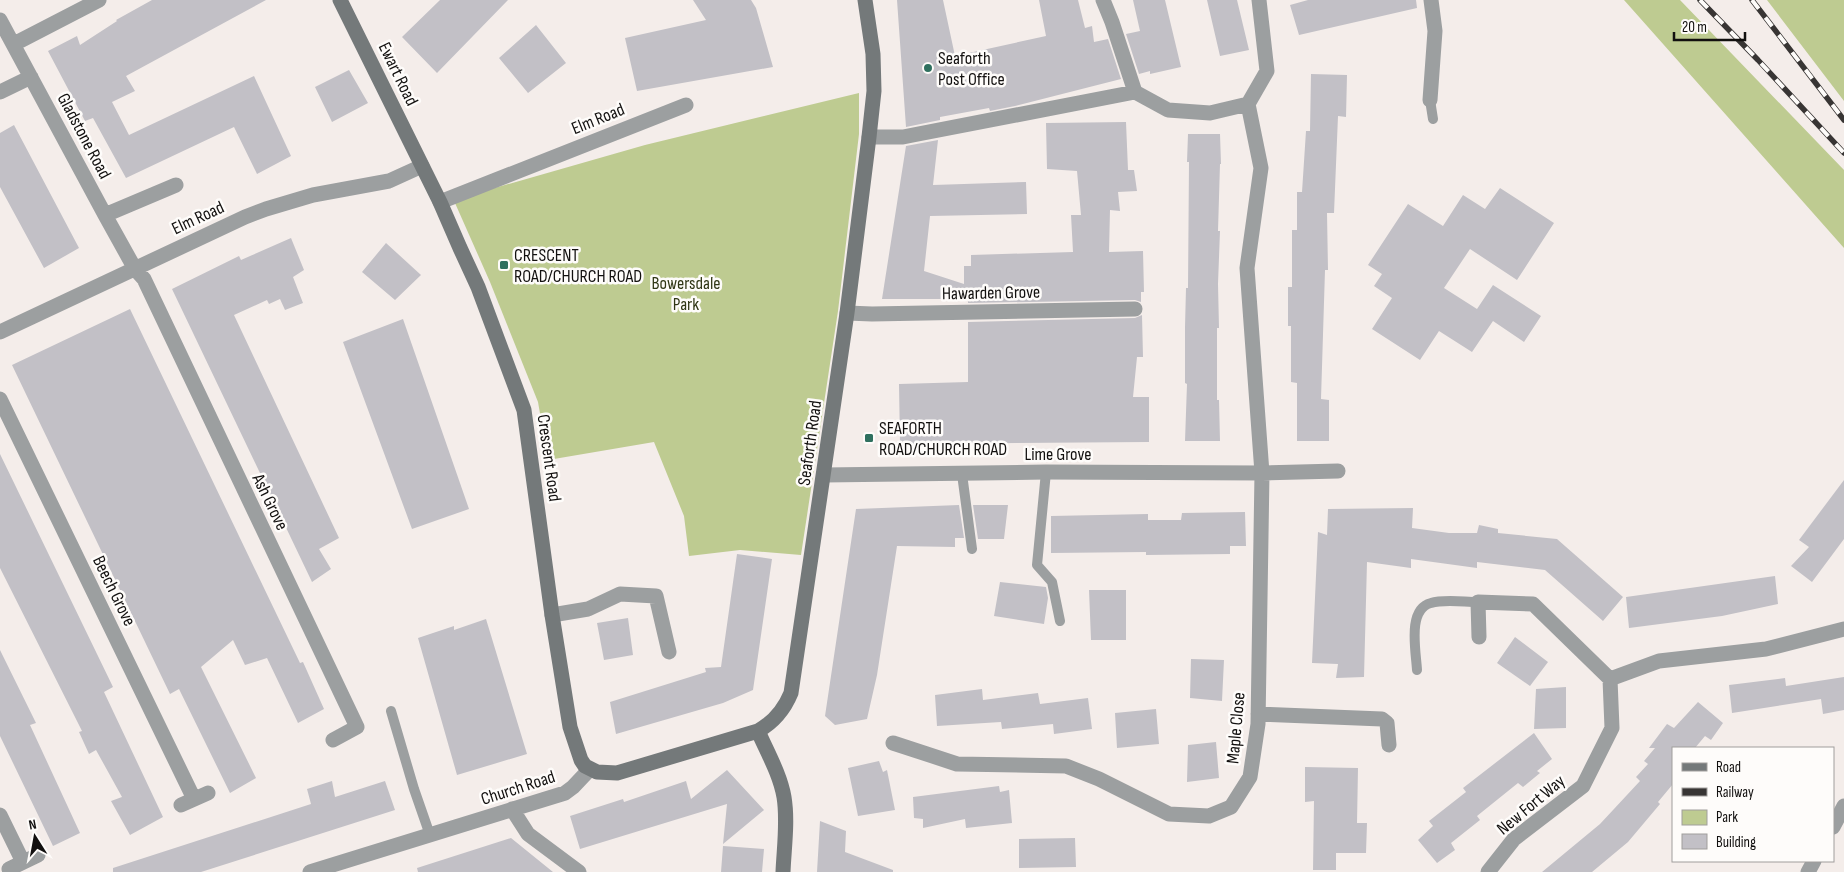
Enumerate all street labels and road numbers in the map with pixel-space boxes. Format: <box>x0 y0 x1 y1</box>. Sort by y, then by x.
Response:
street label: Ewart Road <box>374 39 422 109</box>
street label: Gladstone Road <box>53 90 115 182</box>
street label: Elm Road <box>568 99 628 139</box>
street label: Elm Road <box>169 197 227 239</box>
street label: Hawarden Grove <box>942 282 1040 304</box>
street label: Seaforth Road <box>794 399 826 487</box>
street label: Crescent Road <box>532 413 566 503</box>
street label: Lime Grove <box>1025 444 1091 465</box>
street label: Ash Grove <box>247 469 293 534</box>
street label: Beech Grove <box>88 552 140 630</box>
street label: Maple Close <box>1222 691 1250 765</box>
street label: Church Road <box>478 766 558 810</box>
street label: New Fort Way <box>1493 771 1569 839</box>

